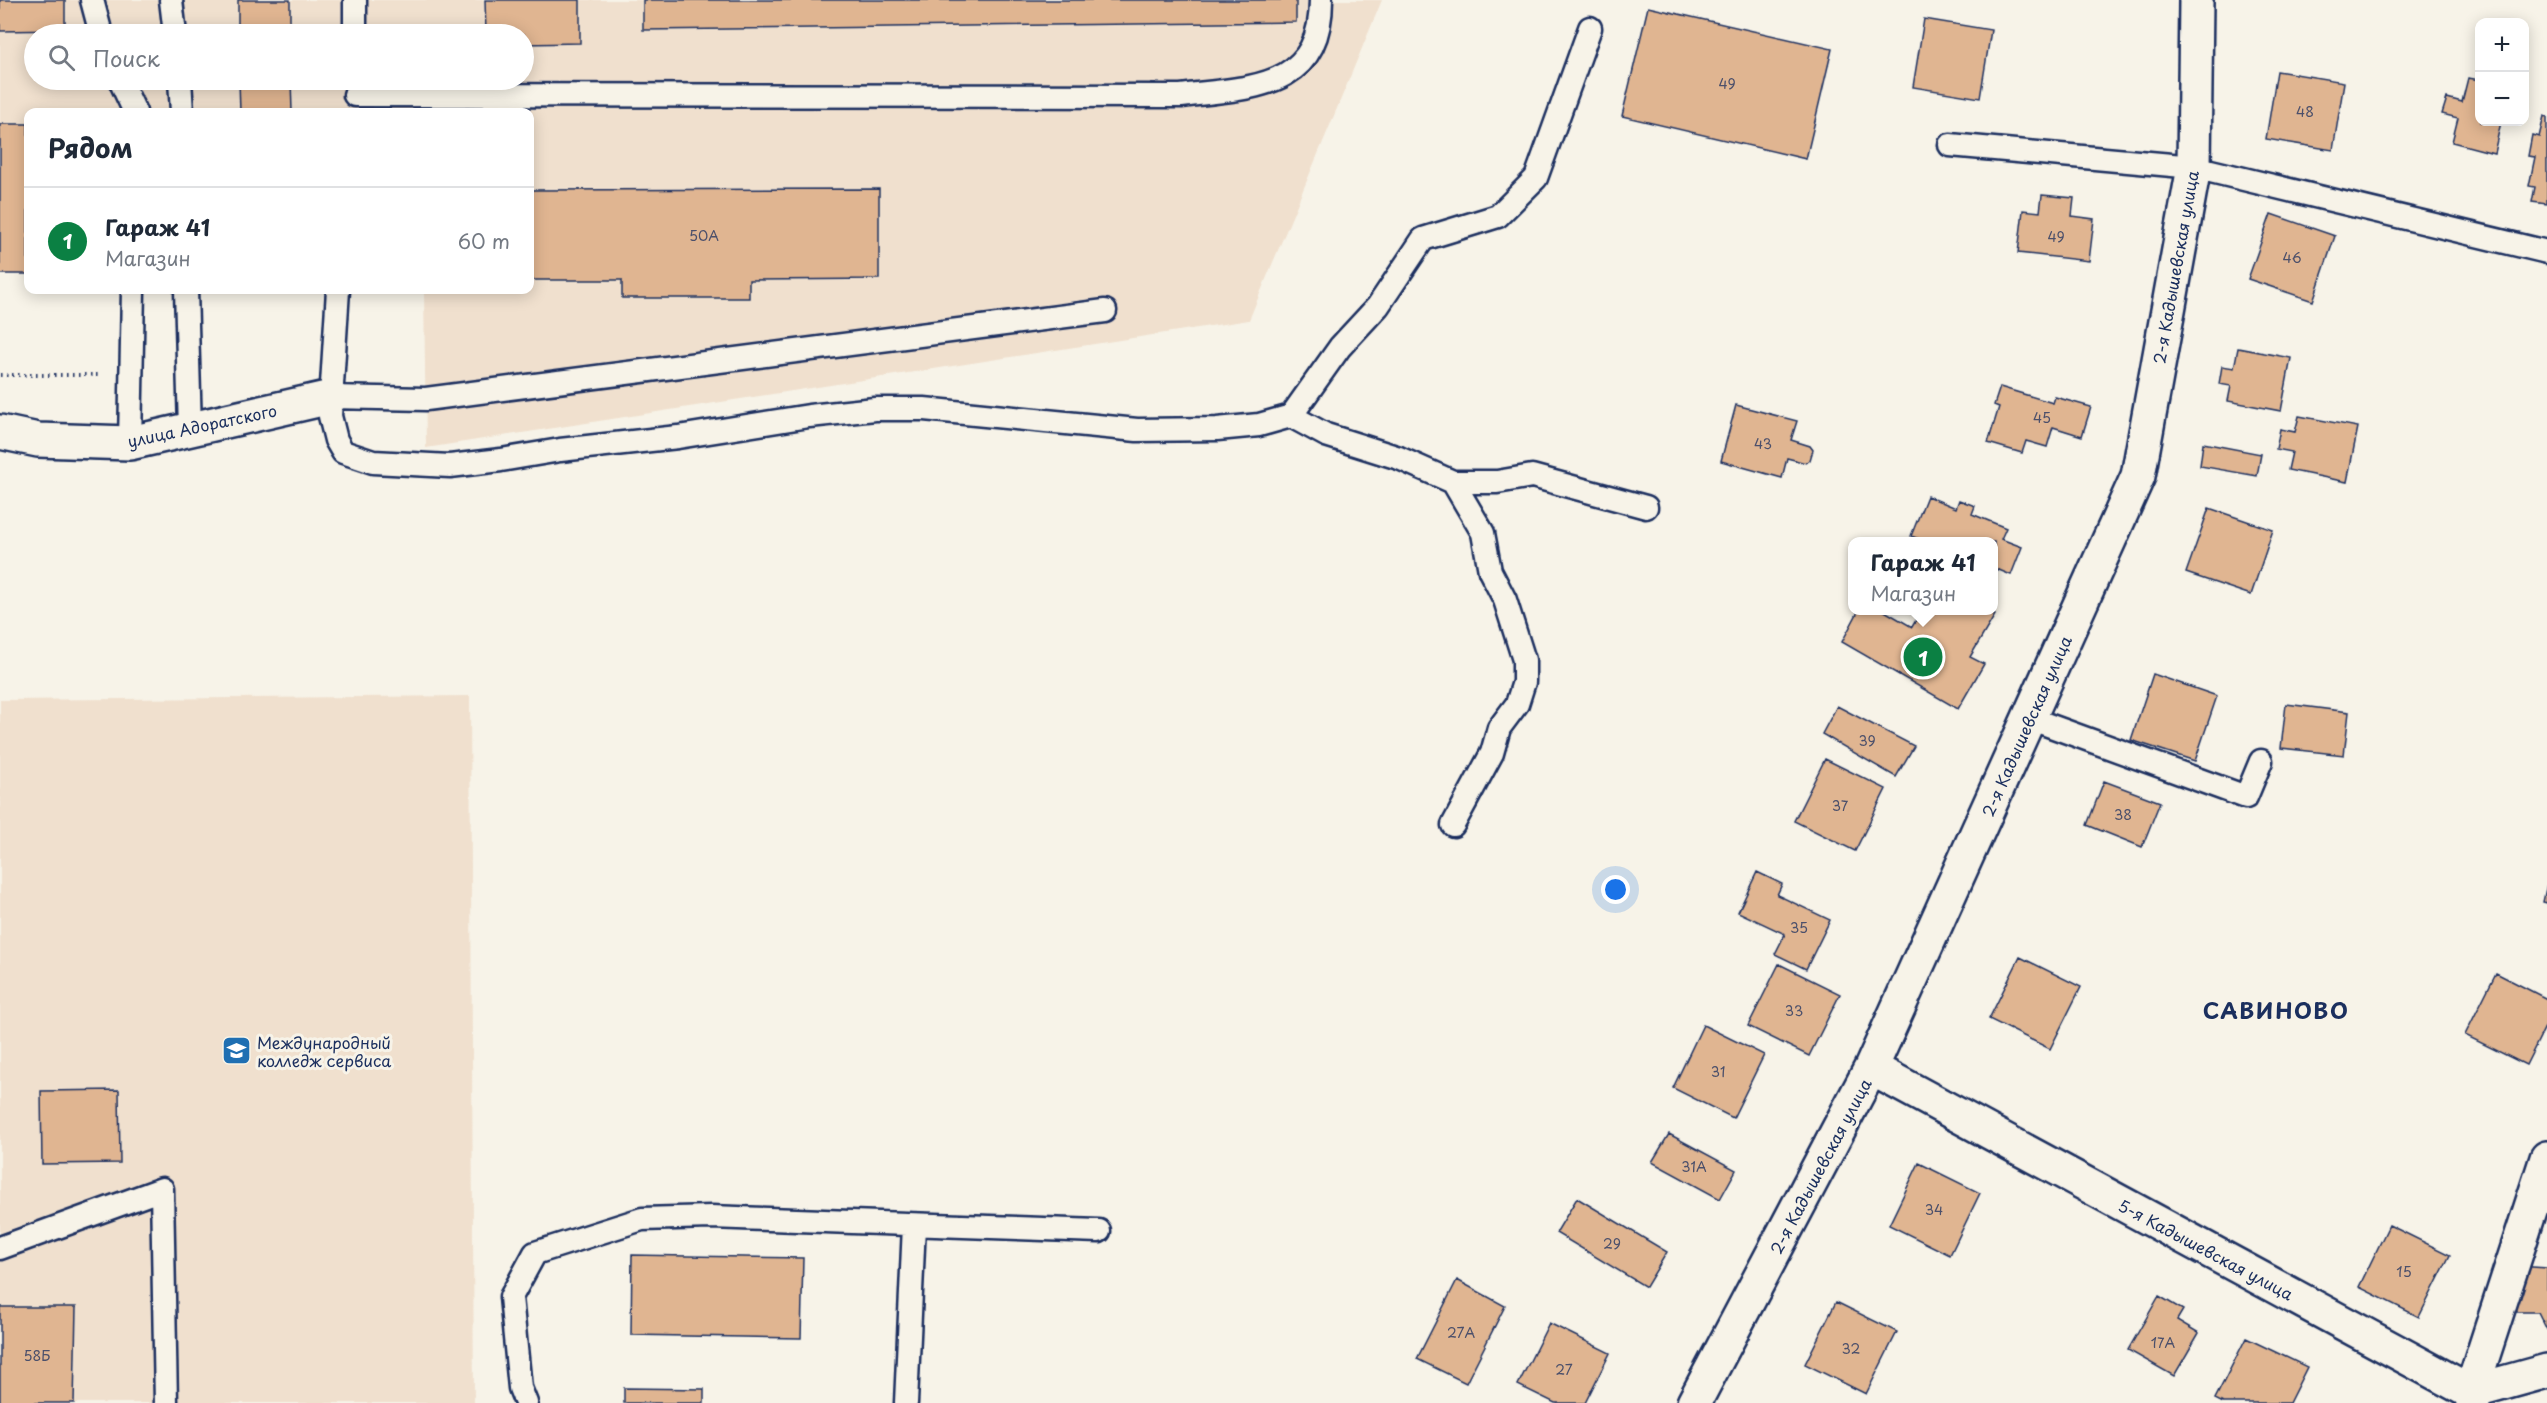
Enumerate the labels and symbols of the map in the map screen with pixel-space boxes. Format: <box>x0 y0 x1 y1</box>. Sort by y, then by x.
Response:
house number: 49 <box>1718 73 1736 94</box>
house number: 48 <box>2296 101 2314 122</box>
street label: 2-я Кадышевская улица <box>2146 168 2204 366</box>
house number: 50А <box>689 225 719 246</box>
house number: 49 <box>2047 226 2065 247</box>
house number: 46 <box>2282 247 2302 268</box>
street label: улица Адоратского <box>125 397 279 453</box>
house number: 45 <box>2033 407 2051 428</box>
house number: 43 <box>1754 433 1772 454</box>
street label: 2-я Кадышевская улица <box>1975 632 2077 820</box>
pin: 1 <box>1904 634 1942 680</box>
house number: 39 <box>1858 730 1876 751</box>
house number: 37 <box>1832 795 1849 816</box>
house number: 38 <box>2114 804 2132 825</box>
your location <box>1601 875 1630 904</box>
house number: 35 <box>1790 917 1808 938</box>
district label: САВИНОВО <box>2203 993 2349 1026</box>
house number: 33 <box>1785 1000 1803 1021</box>
place label: Международный колледж сервиса <box>257 1030 391 1072</box>
school or university icon: Международный колледж сервиса <box>220 1035 252 1067</box>
house number: 31 <box>1711 1061 1725 1082</box>
street label: 2-я Кадышевская улица <box>1763 1074 1877 1258</box>
house number: 31А <box>1681 1156 1707 1177</box>
street label: 5-я Кадышевская улица <box>2114 1193 2298 1305</box>
house number: 34 <box>1925 1199 1943 1220</box>
house number: 29 <box>1603 1233 1621 1254</box>
house number: 15 <box>2396 1261 2412 1282</box>
house number: 27А <box>1447 1322 1475 1343</box>
house number: 17А <box>2151 1332 2176 1353</box>
house number: 32 <box>1842 1338 1860 1359</box>
house number: 58Б <box>24 1345 50 1366</box>
house number: 27 <box>1555 1359 1573 1380</box>

